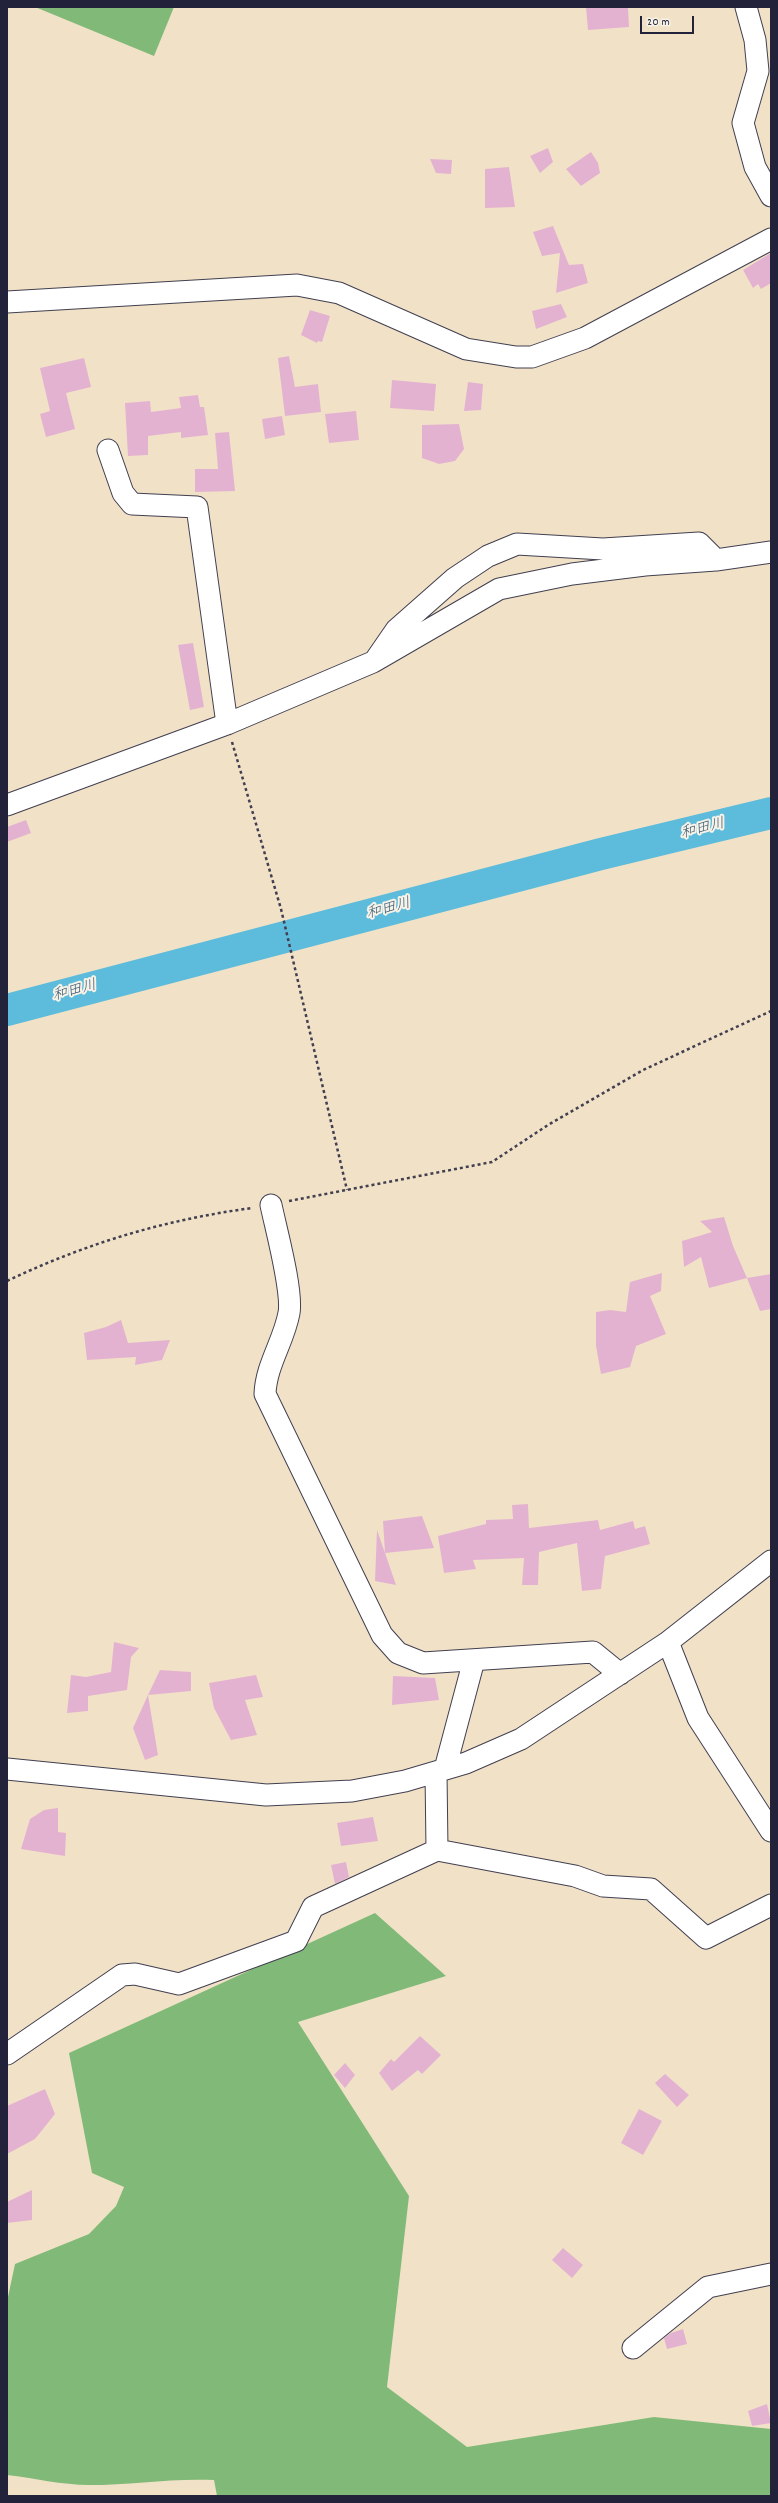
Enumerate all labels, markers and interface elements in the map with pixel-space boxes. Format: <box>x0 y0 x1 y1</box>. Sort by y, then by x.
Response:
scale bar <box>642 8 696 34</box>
text: 20 m <box>647 14 670 31</box>
water label: 和田川 <box>679 816 727 844</box>
water label: 和田川 <box>365 895 413 925</box>
water label: 和田川 <box>51 977 99 1007</box>

